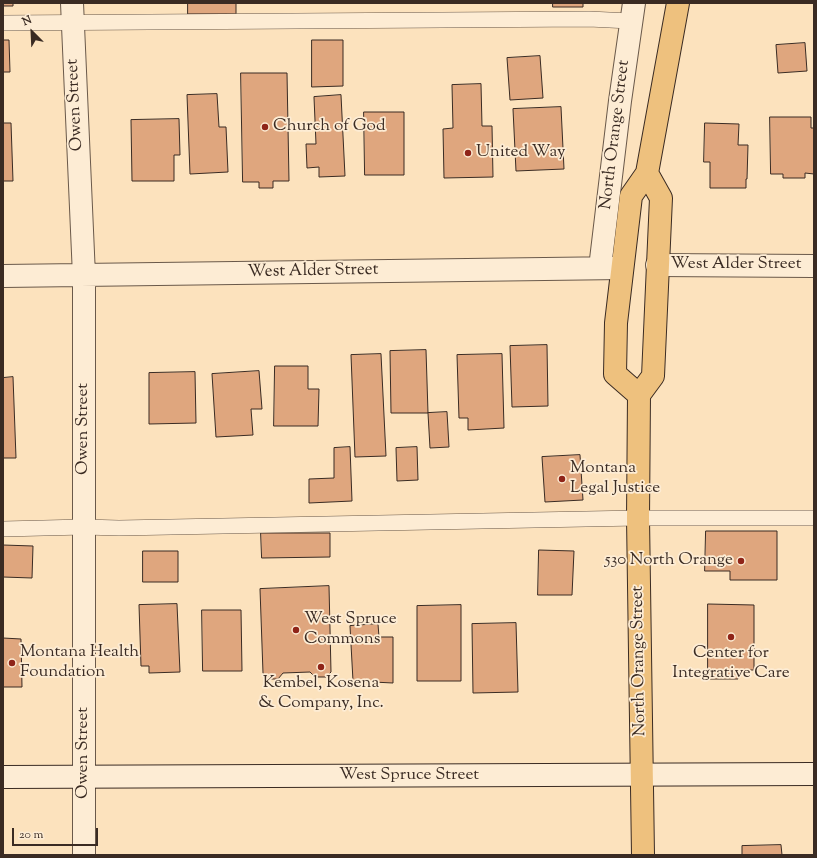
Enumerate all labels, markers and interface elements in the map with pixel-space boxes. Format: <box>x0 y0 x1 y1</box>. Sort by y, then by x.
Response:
north arrow <box>12 12 52 52</box>
text: N <box>20 12 34 30</box>
street label: Owen Street <box>63 58 89 152</box>
street label: North Orange Street <box>597 59 635 211</box>
place label: Church of God <box>273 117 385 137</box>
marker: Church of God <box>260 122 270 132</box>
place label: United Way <box>476 143 566 163</box>
marker: United Way <box>463 148 473 158</box>
street label: West Alder Street <box>671 255 801 275</box>
street label: West Alder Street <box>247 261 379 283</box>
street label: Owen Street <box>74 383 94 475</box>
place label: Montana Legal Justice <box>570 459 660 499</box>
marker: Montana Legal Justice <box>557 474 567 484</box>
place label: 530 North Orange <box>605 551 733 571</box>
marker: 530 North Orange <box>736 556 746 566</box>
street label: North Orange Street <box>628 586 652 736</box>
place label: West Spruce Commons <box>304 610 397 650</box>
marker: West Spruce Commons <box>291 625 301 635</box>
marker: Center for Integrative Care <box>726 632 736 642</box>
place label: Montana Health Foundation <box>20 643 139 683</box>
place label: Center for Integrative Care <box>672 644 790 684</box>
marker: Montana Health Foundation <box>7 658 17 668</box>
marker: Kembel, Kosena & Company, Inc. <box>316 662 326 672</box>
place label: Kembel, Kosena & Company, Inc. <box>258 674 384 714</box>
street label: Owen Street <box>74 707 94 799</box>
street label: West Spruce Street <box>339 766 479 786</box>
scale bar <box>14 820 100 846</box>
text: 20 m <box>19 826 43 844</box>

